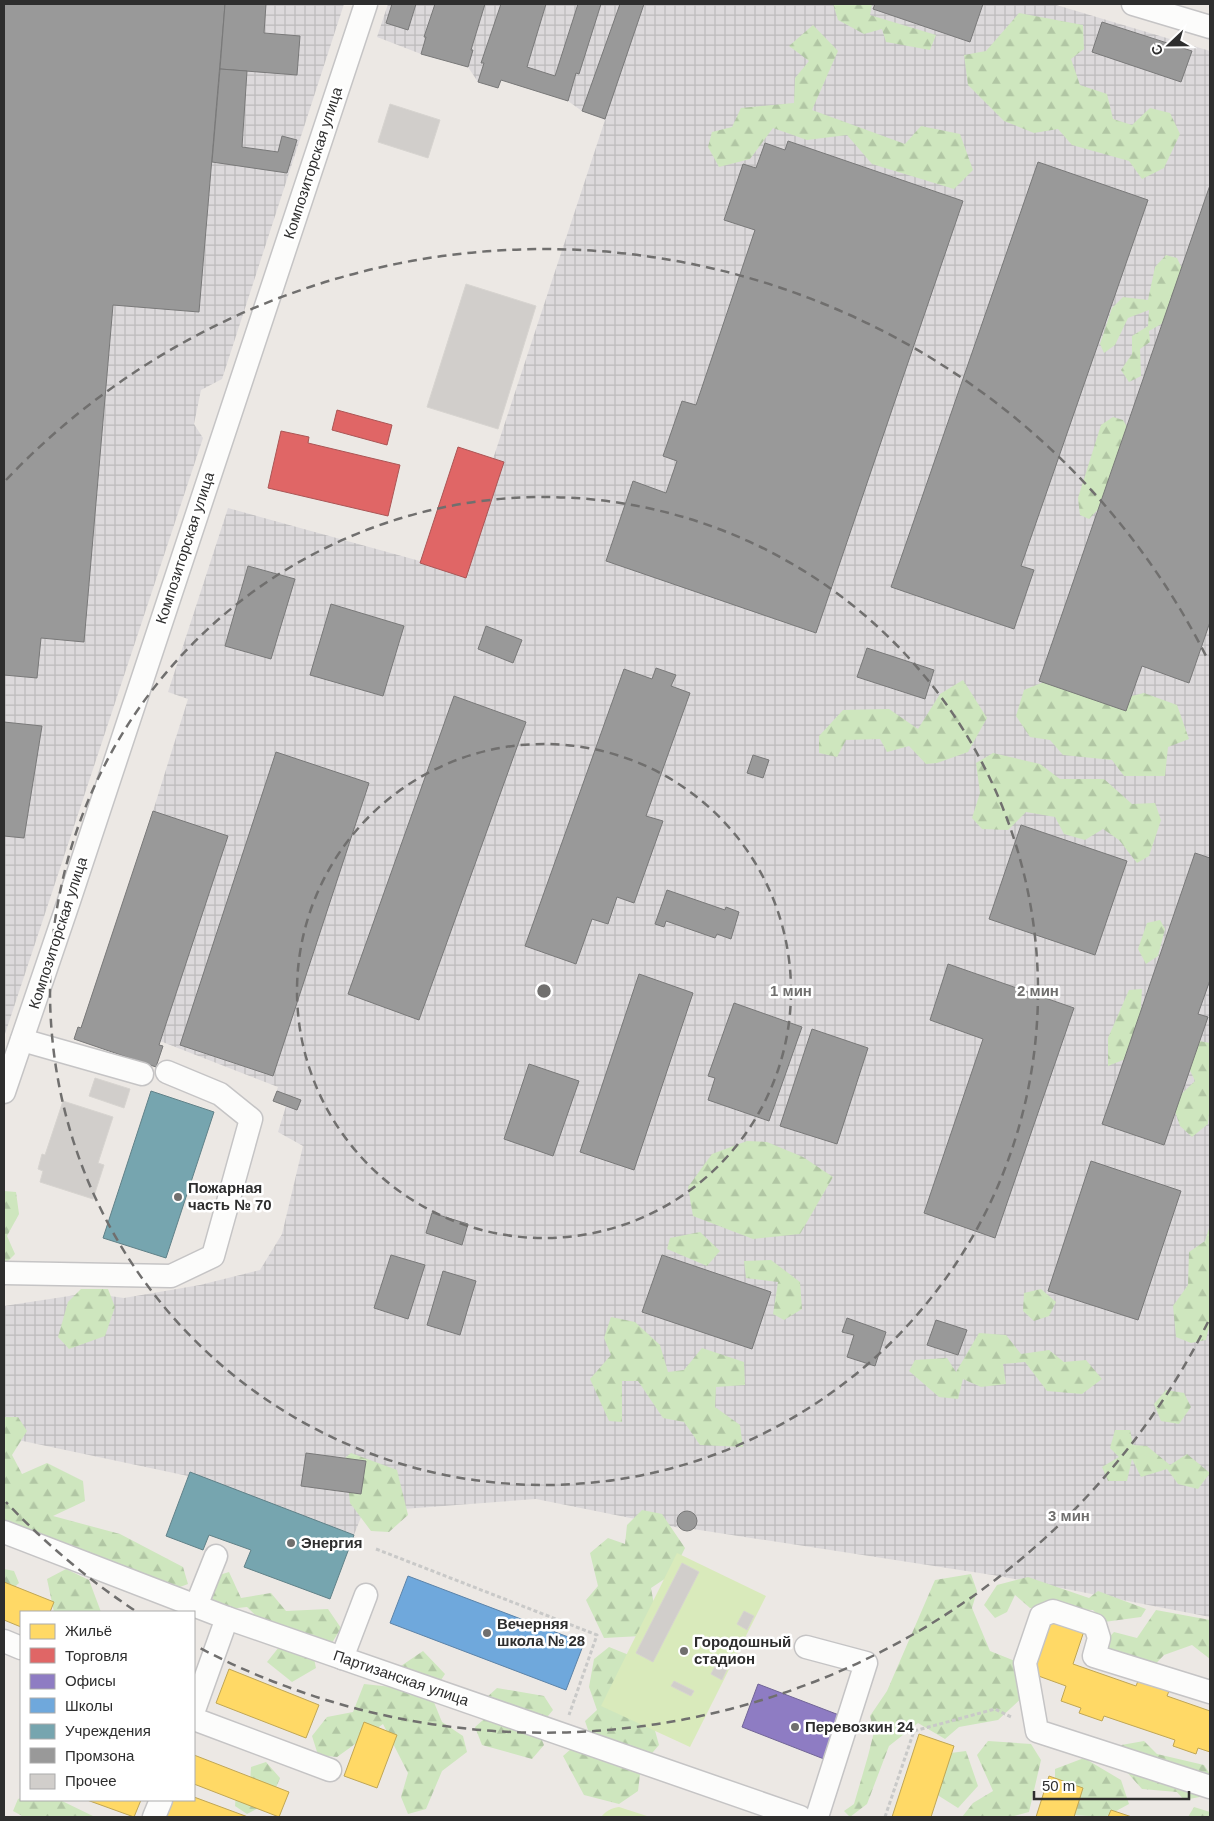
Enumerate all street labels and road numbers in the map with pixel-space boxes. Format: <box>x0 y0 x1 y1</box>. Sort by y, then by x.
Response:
street label: Композиторская улица <box>280 84 345 241</box>
street label: Композиторская улица <box>152 469 217 626</box>
street label: Композиторская улица <box>25 854 90 1011</box>
street label: Партизанская улица <box>331 1646 472 1709</box>

